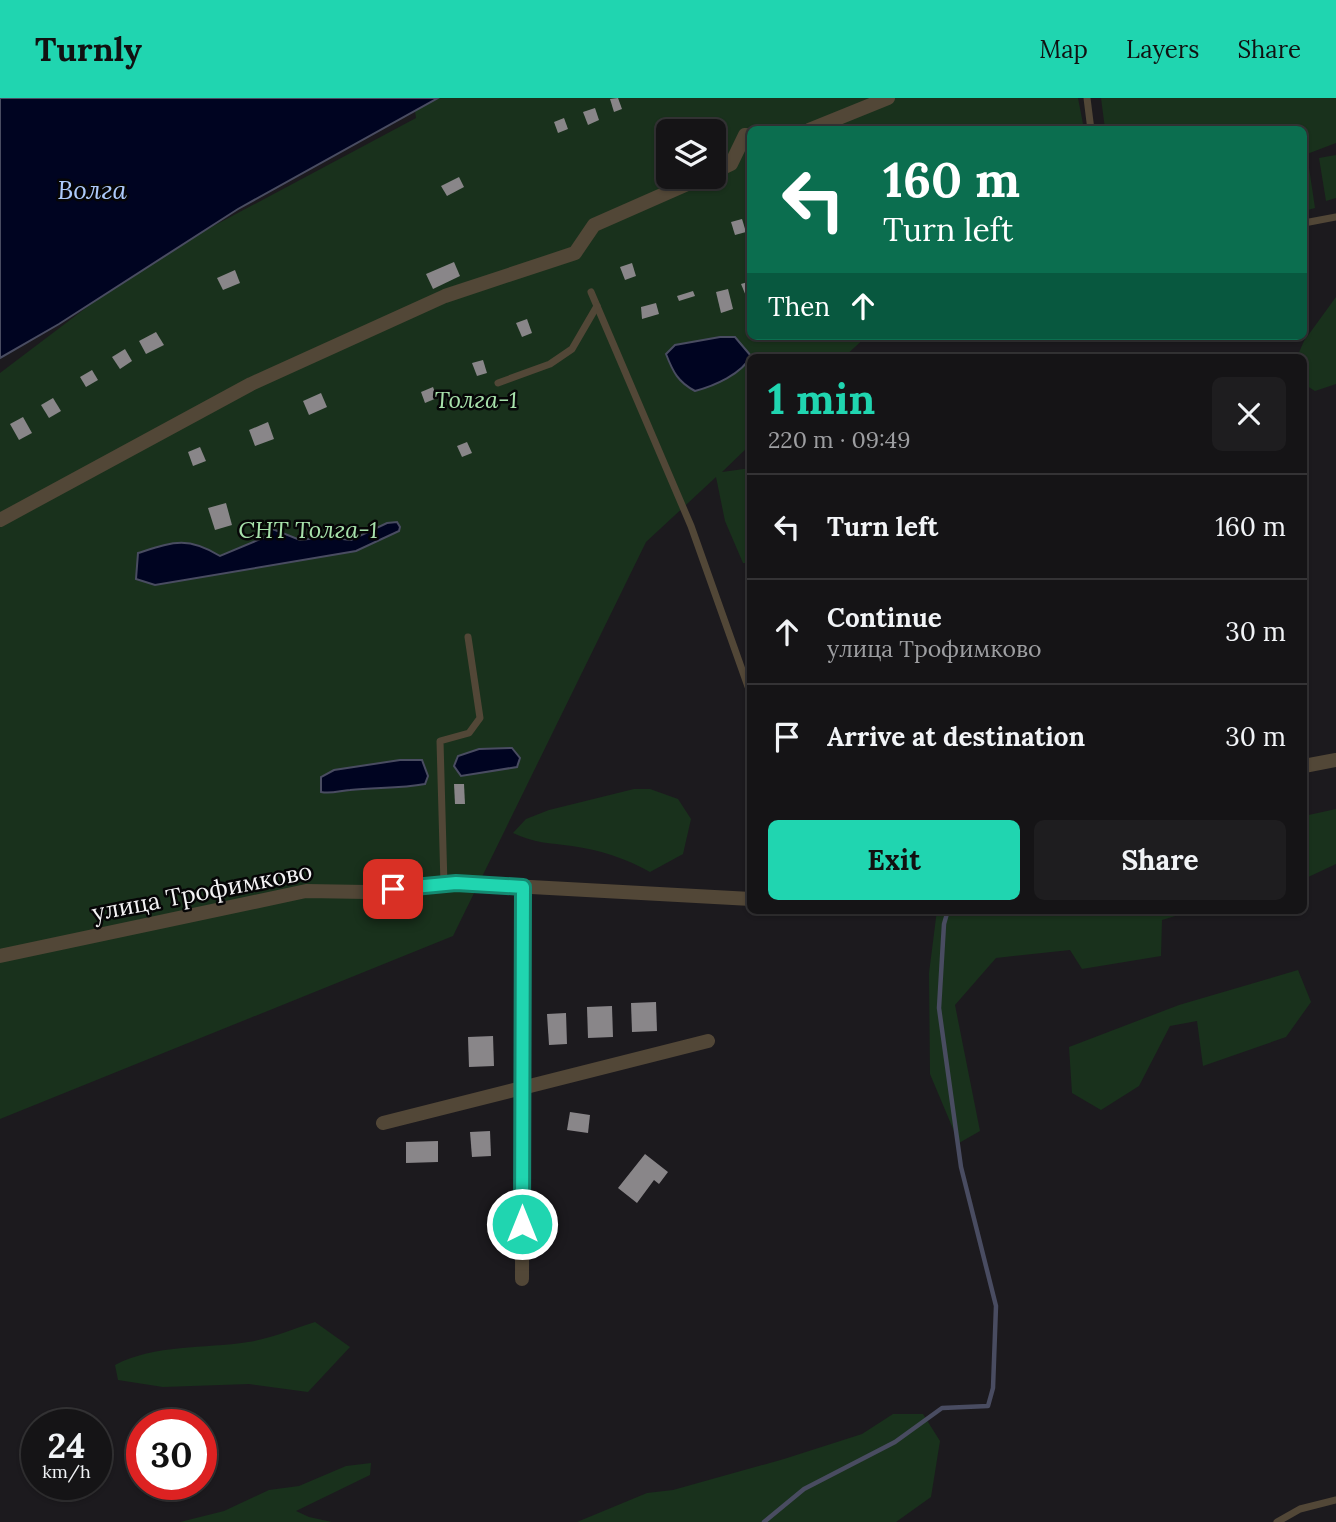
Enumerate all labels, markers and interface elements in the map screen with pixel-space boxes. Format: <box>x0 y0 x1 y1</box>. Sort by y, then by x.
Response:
text: Turnly <box>35 28 142 70</box>
text: Map <box>1039 34 1088 65</box>
text: Layers <box>1126 34 1199 65</box>
text: Share <box>1237 34 1301 65</box>
map controls <box>656 119 726 189</box>
button: layers <box>656 119 726 189</box>
text: 160 m <box>883 148 1020 210</box>
icon: left <box>768 154 859 245</box>
water label: Волга <box>57 173 128 206</box>
text: Turn left <box>883 209 1013 250</box>
icon: ahead <box>844 287 882 325</box>
text: Then <box>768 290 830 323</box>
text: 1 min <box>768 372 875 426</box>
button: close <box>1212 377 1286 451</box>
park label: Толга-1 <box>434 384 518 415</box>
text: 220 m · 09:49 <box>768 425 911 454</box>
icon: left <box>768 508 806 546</box>
text: Turn left <box>827 510 938 543</box>
text: 160 m <box>1215 510 1286 543</box>
park label: СНТ Толга-1 <box>238 514 378 545</box>
text: Continue <box>827 601 942 634</box>
icon: ahead <box>768 613 806 651</box>
text: 30 m <box>1225 615 1286 648</box>
text: улица Трофимково <box>827 634 1042 663</box>
icon: arrive <box>768 718 806 756</box>
text: Arrive at destination <box>827 720 1085 753</box>
text: 30 m <box>1225 720 1286 753</box>
button: Exit <box>768 820 1020 900</box>
button: Share <box>1034 820 1286 900</box>
street label: улица Трофимково <box>89 855 315 928</box>
pin <box>363 859 423 919</box>
icon: arrive <box>374 870 412 908</box>
position arrow <box>485 1187 559 1261</box>
speed limit sign: 30 <box>126 1409 217 1500</box>
text: 24 <box>48 1423 85 1468</box>
text: km/h <box>42 1460 91 1483</box>

